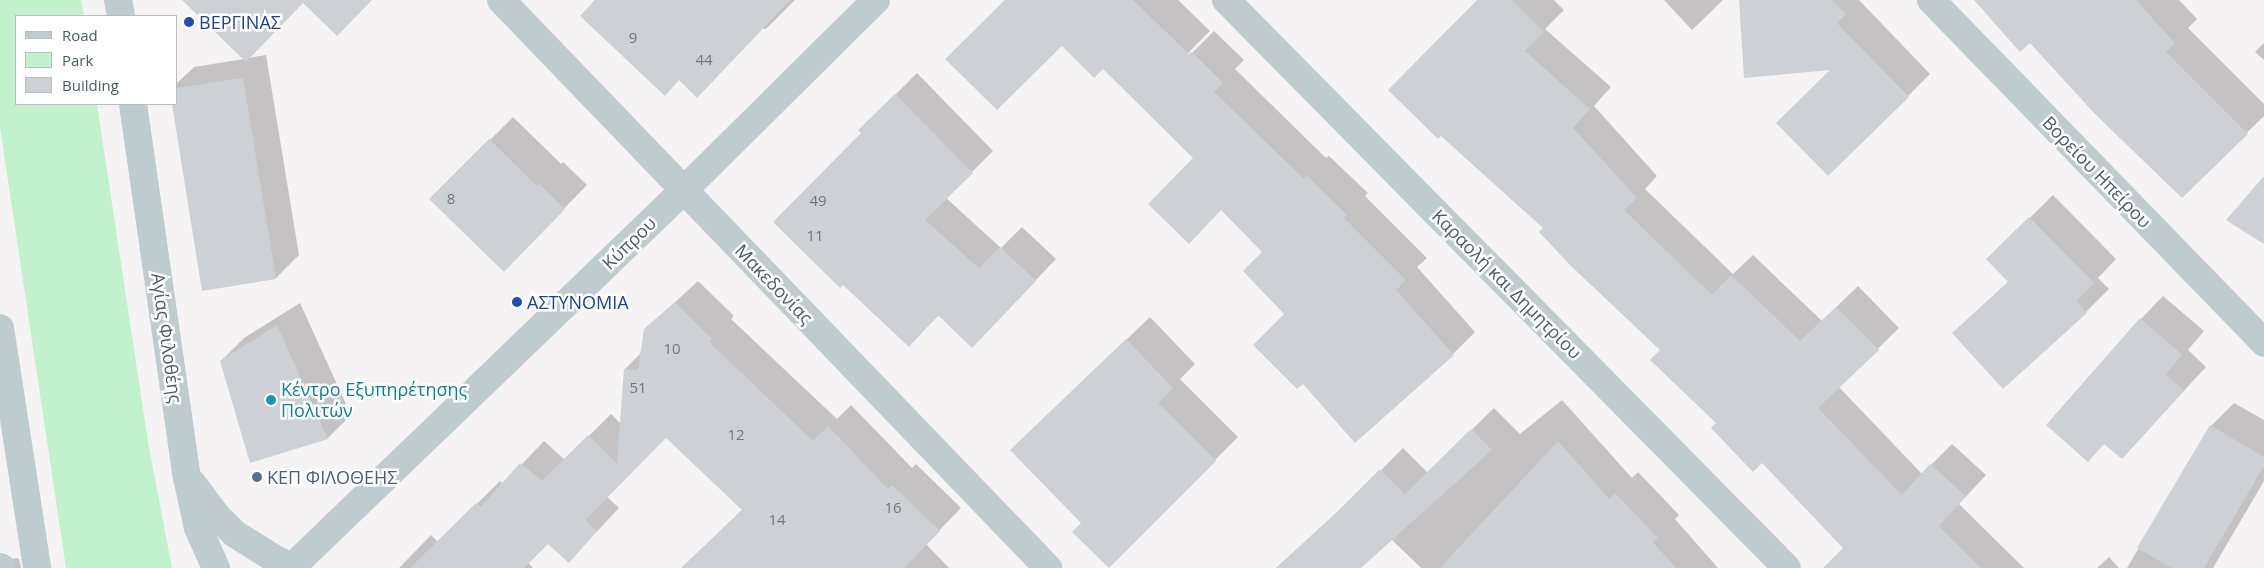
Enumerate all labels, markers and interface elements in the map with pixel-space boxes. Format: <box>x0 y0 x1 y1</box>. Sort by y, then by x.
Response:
place label: ΒΕΡΓΙΝΑΣ <box>199 11 281 33</box>
legend <box>15 15 178 105</box>
marker: ΒΕΡΓΙΝΑΣ <box>183 16 195 28</box>
text: Road <box>62 25 98 45</box>
house number: 9 <box>629 29 637 47</box>
text: Park <box>62 50 93 70</box>
house number: 44 <box>695 51 713 69</box>
text: Building <box>62 75 119 95</box>
street label: Βορείου Ηπείρου <box>2038 112 2156 232</box>
house number: 8 <box>447 190 455 208</box>
house number: 49 <box>809 192 827 210</box>
street label: Καραολή και Δημητρίου <box>1428 205 1586 363</box>
street label: Κύπρου <box>598 212 660 274</box>
house number: 11 <box>806 227 824 245</box>
street label: Μακεδονίας <box>731 240 817 328</box>
street label: Αγίας Φιλοθέης <box>147 272 187 404</box>
place label: ΑΣΤΥΝΟΜΙΑ <box>527 291 629 313</box>
marker: ΑΣΤΥΝΟΜΙΑ <box>511 296 523 308</box>
house number: 10 <box>663 340 681 358</box>
place label: Κέντρο Εξυπηρέτησης Πολιτών <box>281 379 467 422</box>
house number: 51 <box>629 379 647 397</box>
marker: Κέντρο Εξυπηρέτησης Πολιτών <box>265 394 277 406</box>
house number: 12 <box>727 426 745 444</box>
place label: ΚΕΠ ΦΙΛΟΘΕΗΣ <box>267 466 398 488</box>
marker: ΚΕΠ ΦΙΛΟΘΕΗΣ <box>251 471 263 483</box>
house number: 16 <box>884 499 902 517</box>
house number: 14 <box>768 511 786 529</box>

